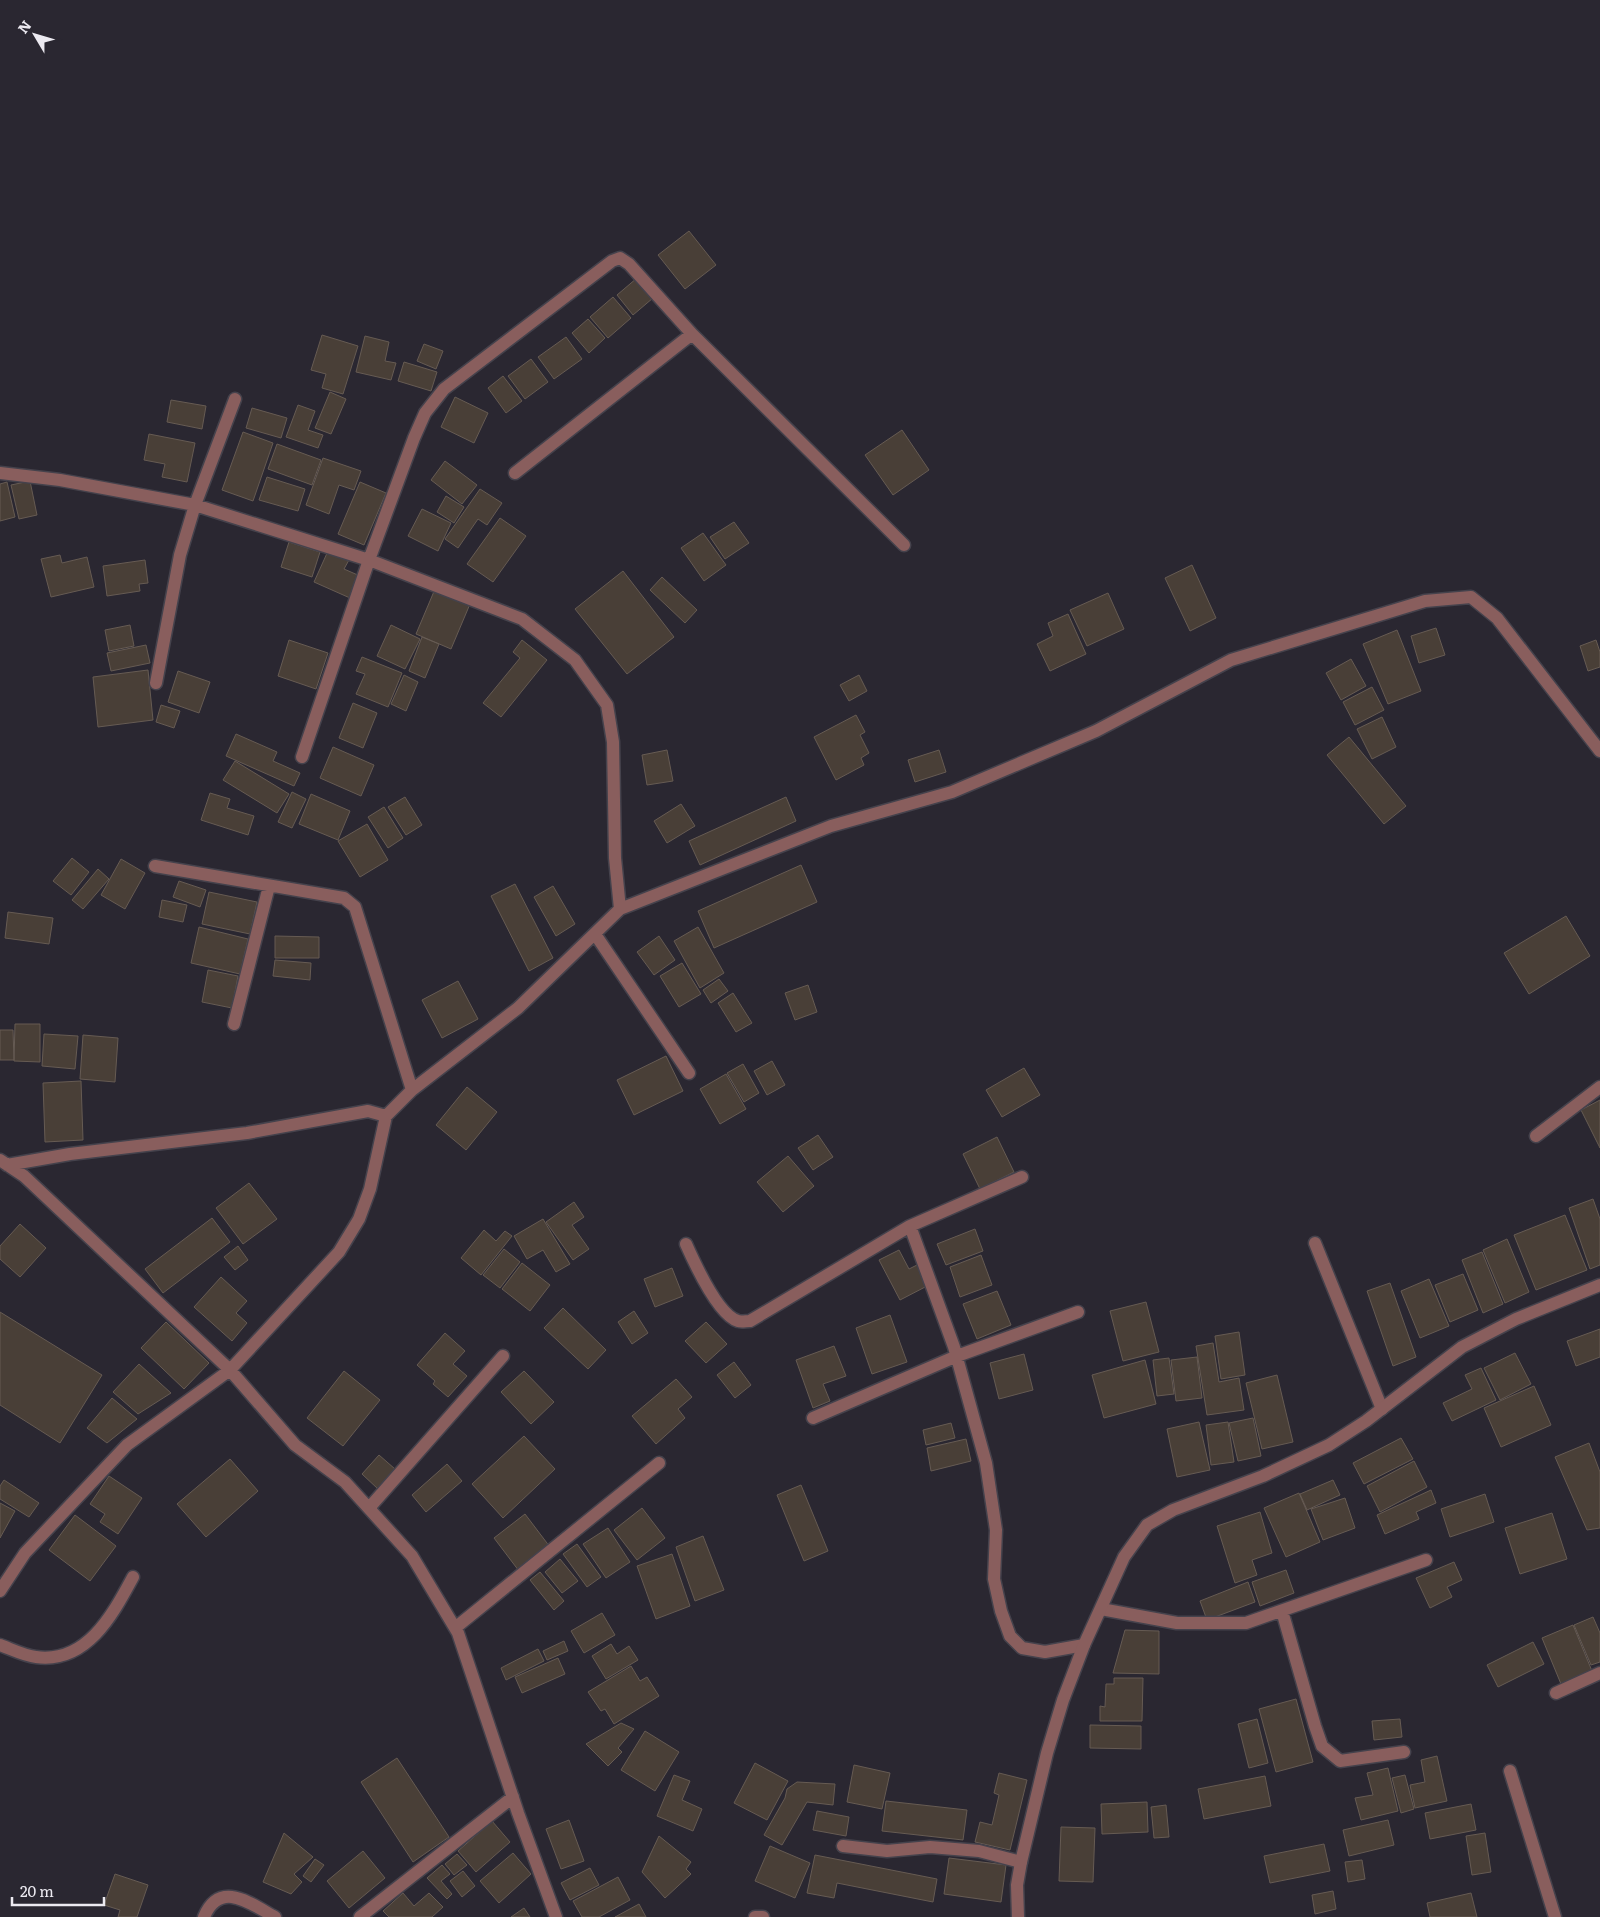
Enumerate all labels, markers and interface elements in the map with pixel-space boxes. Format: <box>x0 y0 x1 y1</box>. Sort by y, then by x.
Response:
north arrow <box>10 10 60 60</box>
text: N <box>12 15 36 37</box>
scale bar <box>12 1874 105 1906</box>
text: 20 m <box>20 1879 54 1902</box>

